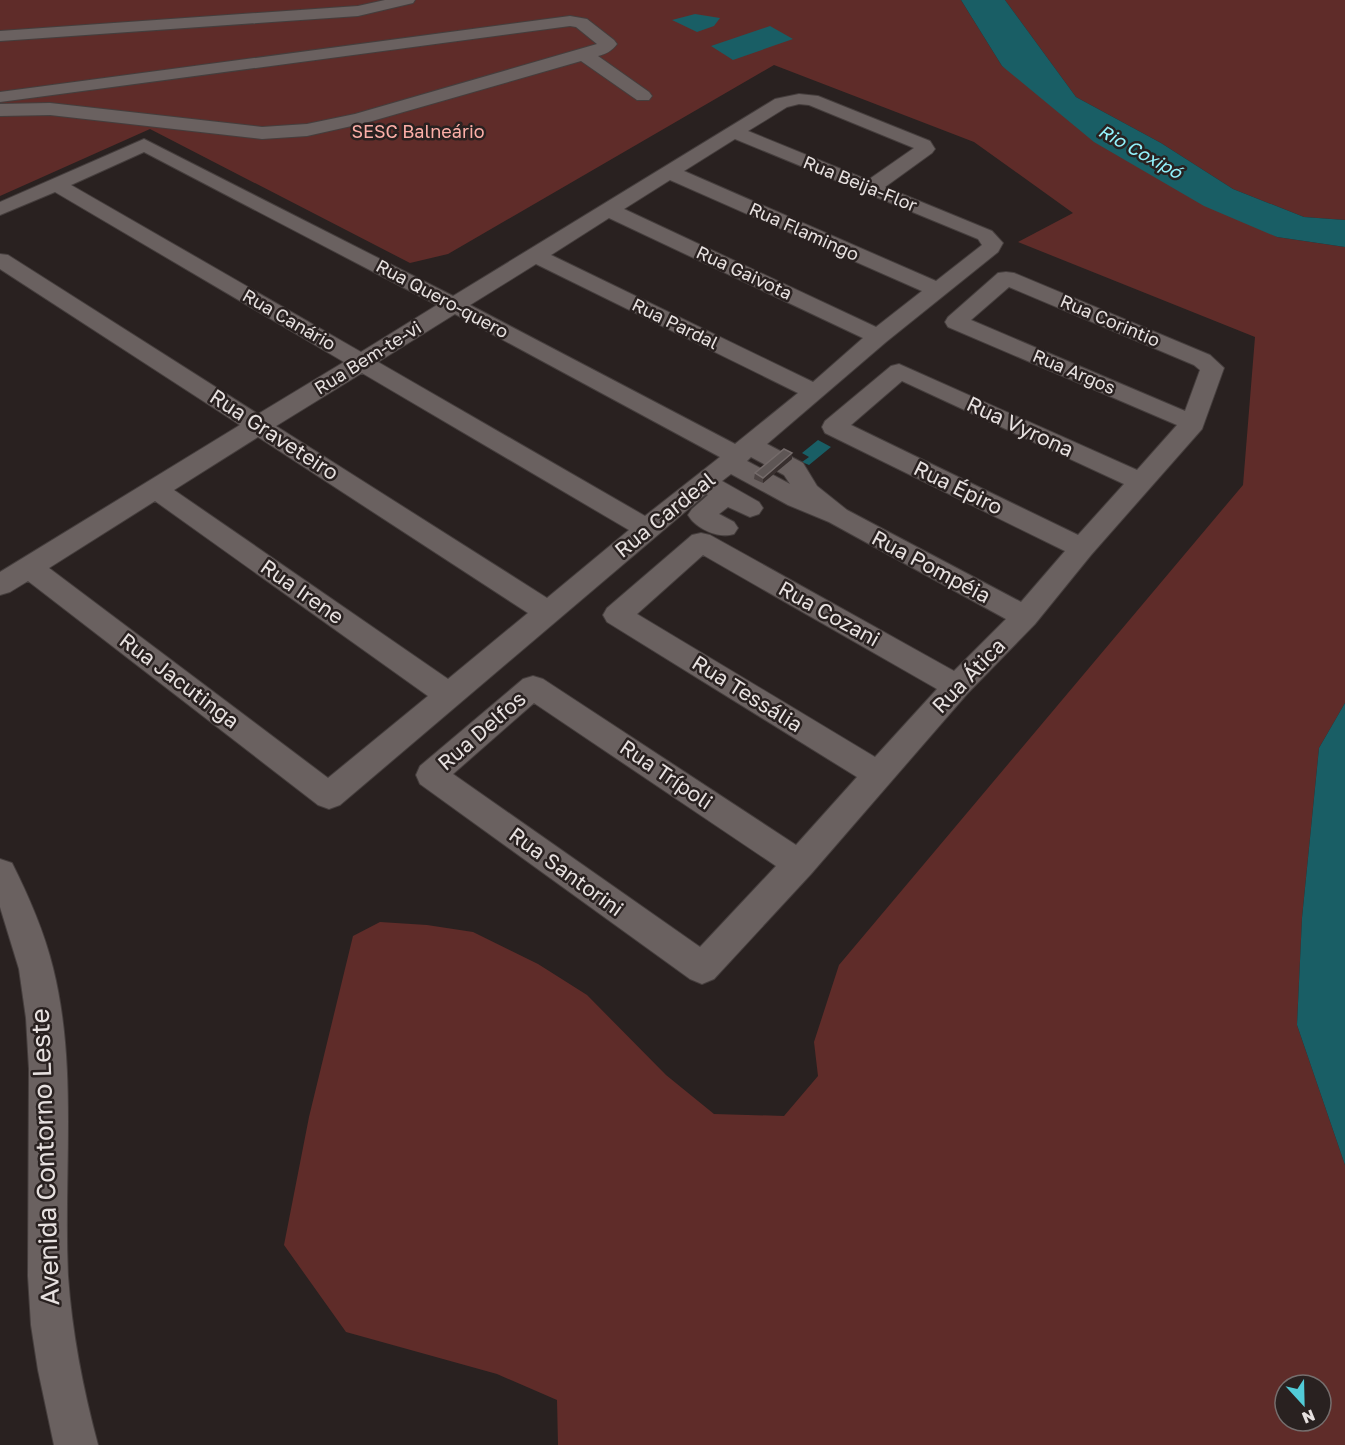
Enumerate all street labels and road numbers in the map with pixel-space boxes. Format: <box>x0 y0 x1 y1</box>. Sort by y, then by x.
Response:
street label: Rua Beija-Flor <box>800 150 920 216</box>
street label: Rua Flamingo <box>746 197 863 265</box>
street label: Rua Gaivota <box>693 240 796 304</box>
street label: Rua Quero-quero <box>373 254 512 342</box>
street label: Rua Canário <box>239 284 340 355</box>
street label: Rua Corintio <box>1057 289 1163 351</box>
street label: Rua Pardal <box>629 293 722 353</box>
street label: Rua Bem-te-vi <box>310 316 425 399</box>
street label: Rua Argos <box>1030 344 1119 398</box>
street label: Rua Graveteiro <box>205 383 344 485</box>
street label: Rua Vyrona <box>963 390 1078 462</box>
street label: Rua Épiro <box>910 454 1007 520</box>
street label: Rua Cardeal <box>609 466 720 563</box>
street label: Rua Pompéia <box>868 524 995 608</box>
street label: Rua Irene <box>256 553 349 629</box>
street label: Rua Cozani <box>774 575 885 652</box>
street label: Rua Jacutinga <box>115 627 245 734</box>
street label: Rua Ática <box>926 632 1010 718</box>
street label: Rua Tessália <box>687 649 808 737</box>
street label: Rua Delfos <box>432 685 531 775</box>
street label: Rua Trípoli <box>615 734 718 815</box>
street label: Rua Santorini <box>504 821 629 921</box>
street label: Avenida Contorno Leste <box>24 1008 65 1306</box>

